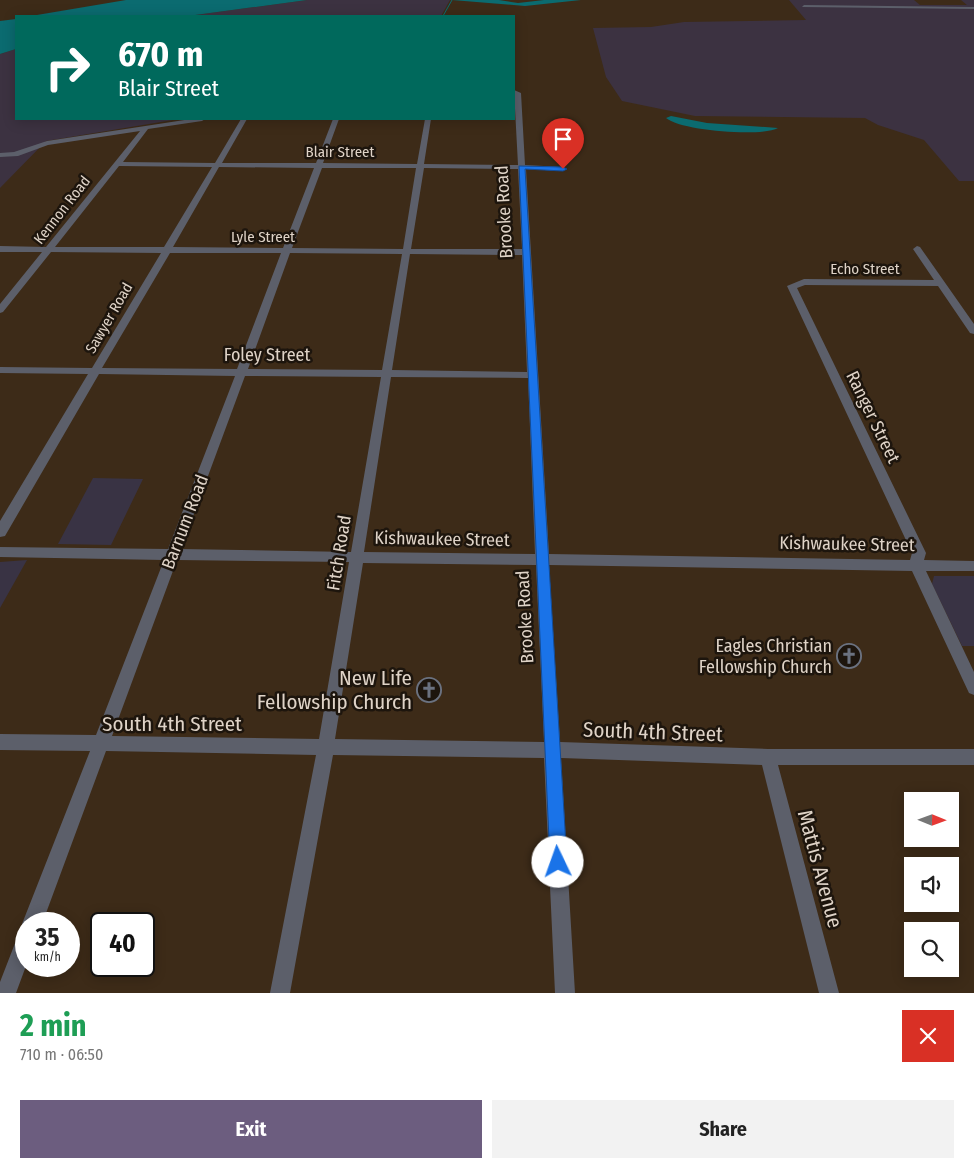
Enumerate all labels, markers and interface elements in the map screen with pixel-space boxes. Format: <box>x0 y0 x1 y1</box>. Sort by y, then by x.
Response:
text: 670 m <box>118 33 203 75</box>
icon: right <box>35 35 100 100</box>
text: Blair Street <box>118 75 219 102</box>
pin <box>542 118 584 169</box>
icon: arrive <box>549 125 577 153</box>
street label: Blair Street <box>306 143 375 161</box>
street label: Brooke Road <box>491 165 517 259</box>
street label: Kennon Road <box>30 172 94 248</box>
street label: Lyle Street <box>231 228 295 246</box>
street label: Echo Street <box>830 260 900 278</box>
street label: Sawyer Road <box>82 280 136 356</box>
street label: Foley Street <box>224 344 310 366</box>
street label: Ranger Street <box>841 367 905 467</box>
street label: Barnum Road <box>157 472 213 572</box>
street label: Fitch Road <box>322 514 356 592</box>
street label: Kishwaukee Street <box>374 527 510 551</box>
street label: Kishwaukee Street <box>779 532 915 556</box>
street label: Brooke Road <box>512 570 538 664</box>
place label: Eagles Christian Fellowship Church <box>699 635 832 678</box>
church icon: Eagles Christian Fellowship Church <box>836 643 862 669</box>
place label: New Life Fellowship Church <box>257 665 412 715</box>
church icon: New Life Fellowship Church <box>416 677 442 703</box>
street label: South 4th Street <box>102 711 242 737</box>
street label: South 4th Street <box>583 717 724 747</box>
north arrow <box>904 792 959 848</box>
map controls <box>904 792 959 977</box>
street label: Mattis Avenue <box>792 807 848 931</box>
position arrow <box>531 835 583 887</box>
button: sound <box>904 857 959 912</box>
speed limit sign: 40 <box>90 912 155 977</box>
button: search <box>904 922 959 977</box>
text: 35 <box>35 923 60 953</box>
text: km/h <box>34 950 61 964</box>
text: 2 min <box>20 1008 87 1044</box>
button: close <box>902 1010 954 1062</box>
text: 710 m · 06:50 <box>20 1045 103 1064</box>
button: Exit <box>20 1100 482 1158</box>
button: Share <box>492 1100 954 1158</box>

